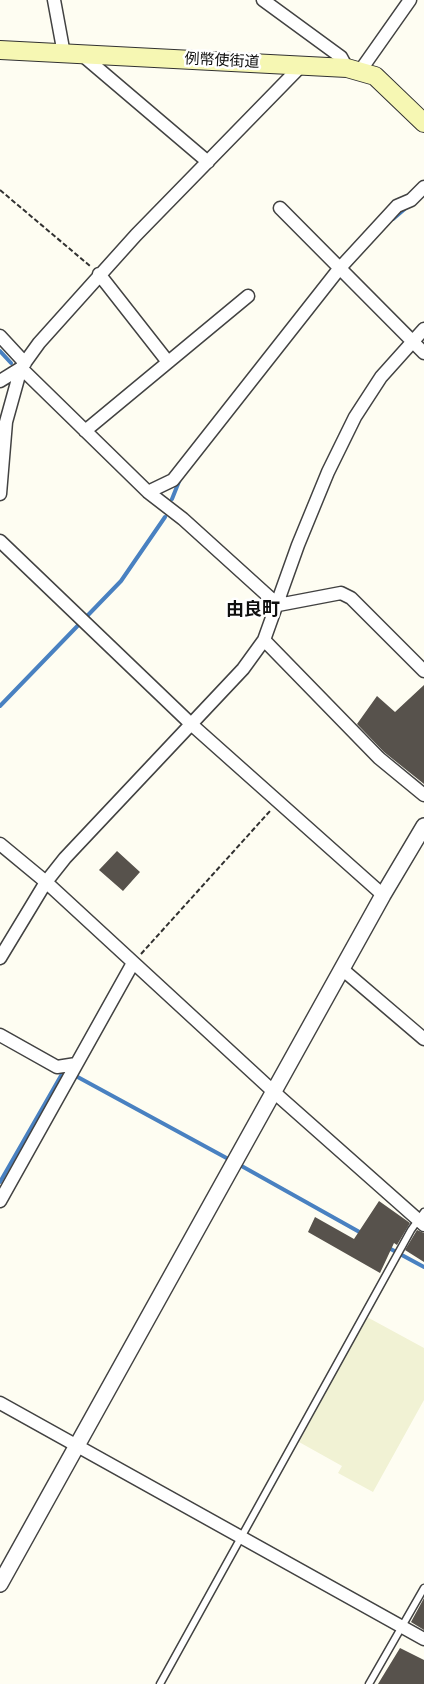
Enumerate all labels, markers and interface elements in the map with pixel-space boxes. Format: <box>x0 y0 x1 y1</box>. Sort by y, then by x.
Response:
street label: 例幣使街道 <box>184 50 260 72</box>
district label: 由良町 <box>226 599 280 621</box>

